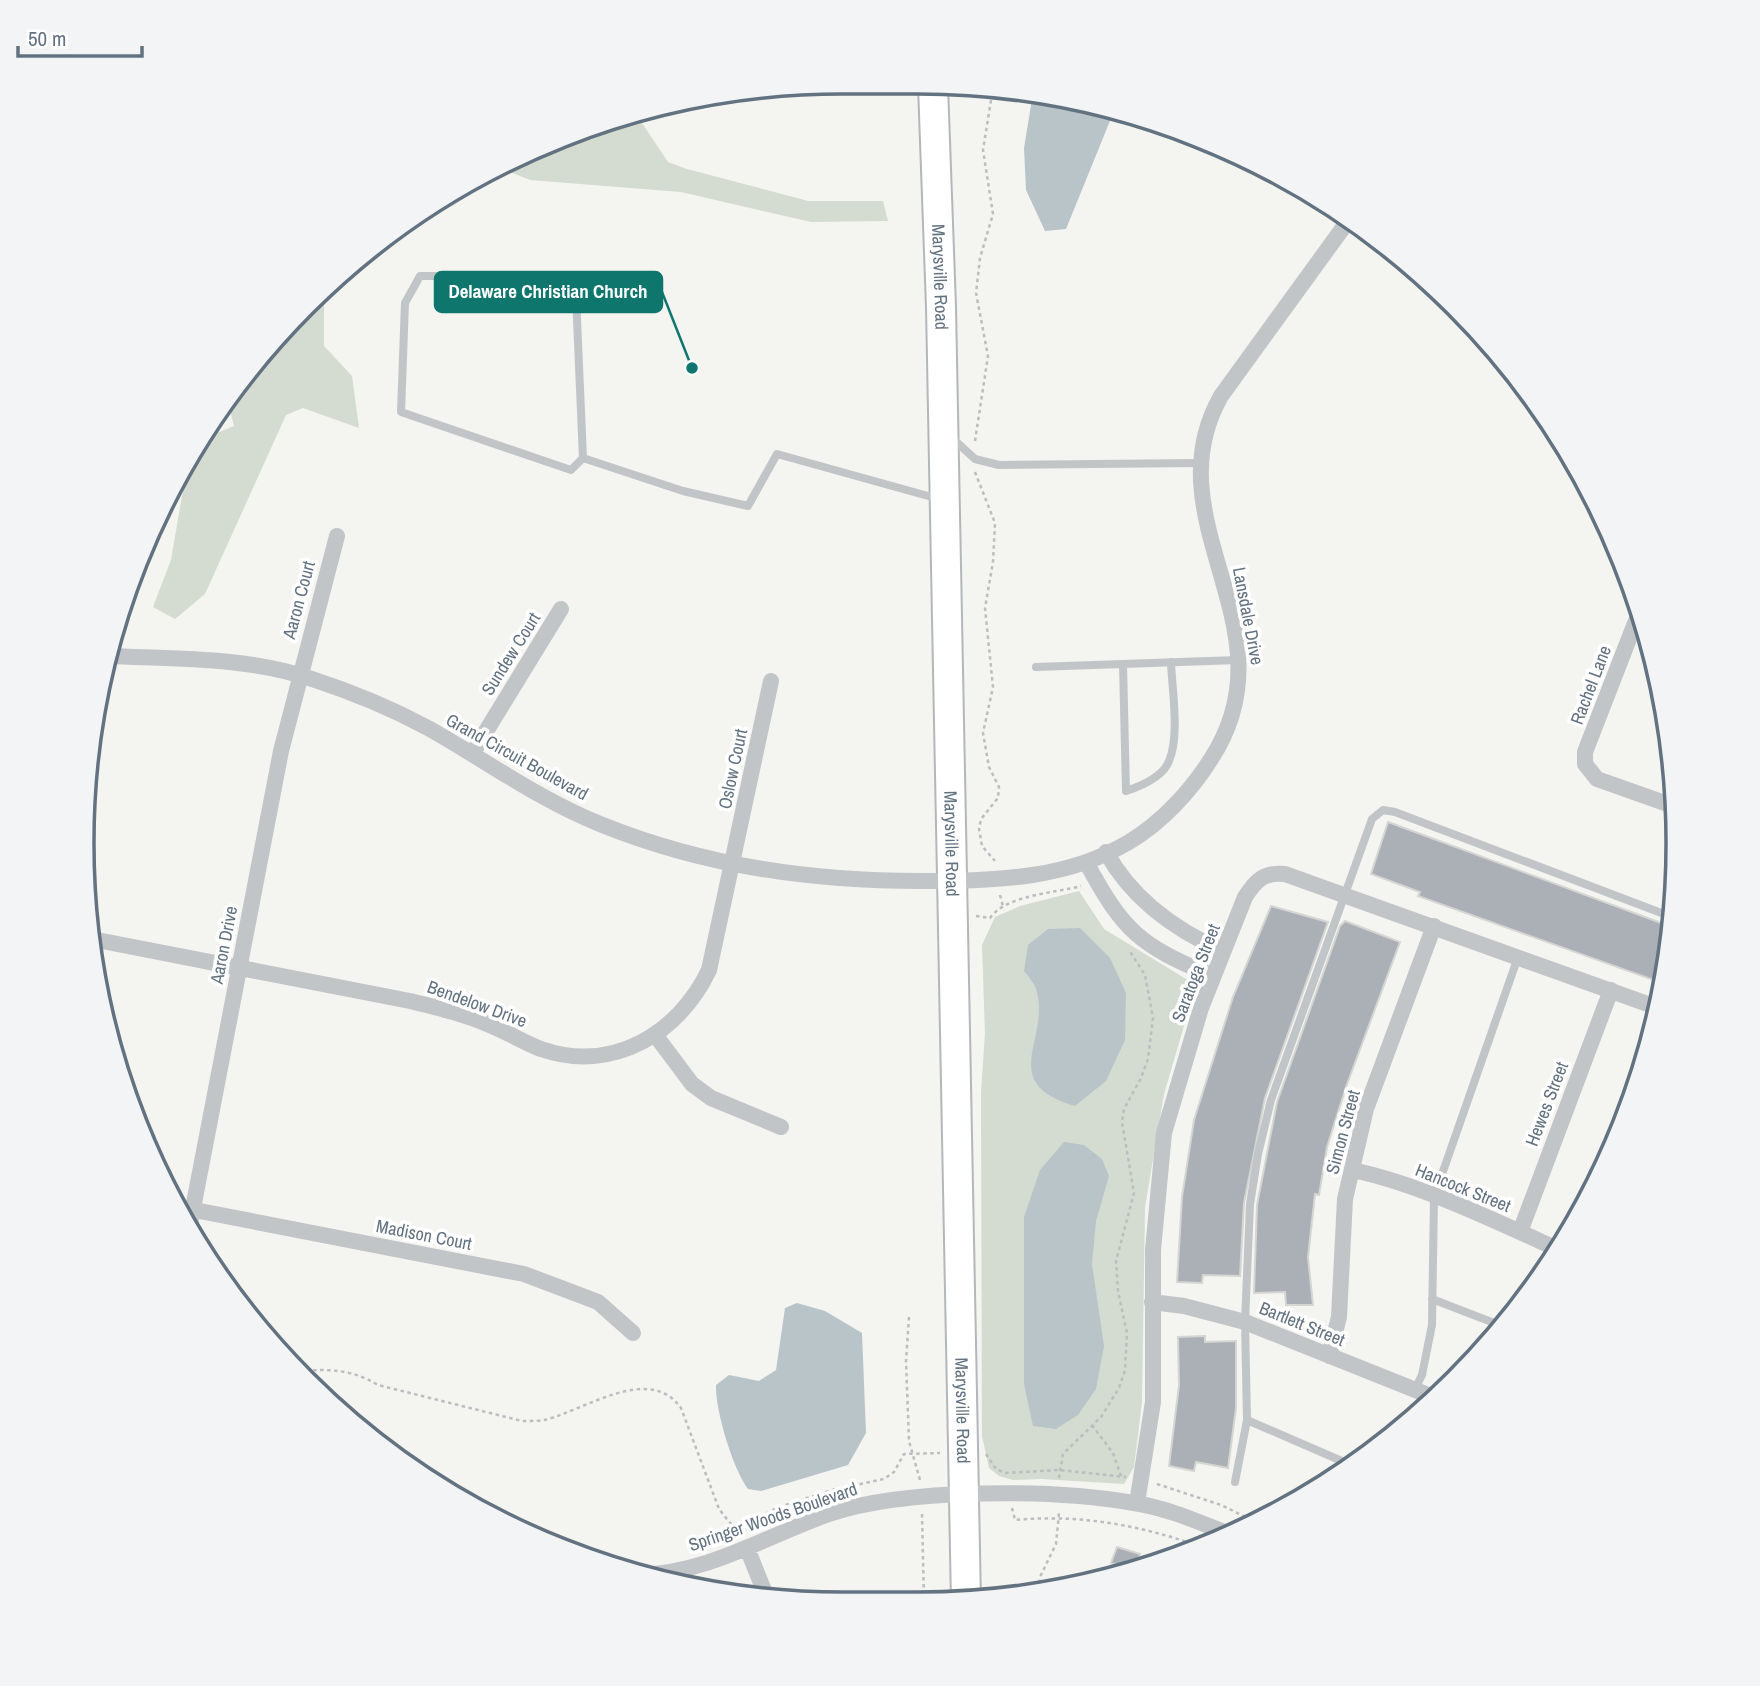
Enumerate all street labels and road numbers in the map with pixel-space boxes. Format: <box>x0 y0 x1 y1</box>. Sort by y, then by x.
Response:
street label: Marysville Road <box>926 223 954 330</box>
street label: Aaron Court <box>276 558 321 643</box>
street label: Lansdale Drive <box>1227 565 1270 667</box>
street label: Sundew Court <box>475 607 546 700</box>
street label: Rachel Lane <box>1564 642 1617 728</box>
street label: Grand Circuit Boulevard <box>442 707 593 806</box>
street label: Oslow Court <box>712 727 753 811</box>
street label: Marysville Road <box>938 791 965 897</box>
street label: Aaron Drive <box>204 904 243 987</box>
street label: Saratoga Street <box>1165 920 1226 1026</box>
street label: Bendelow Drive <box>424 974 530 1033</box>
street label: Hewes Street <box>1519 1058 1574 1150</box>
street label: Simon Street <box>1319 1087 1366 1177</box>
street label: Hancock Street <box>1412 1157 1515 1218</box>
street label: Madison Court <box>374 1213 474 1256</box>
street label: Bartlett Street <box>1256 1295 1349 1352</box>
street label: Marysville Road <box>949 1357 976 1464</box>
street label: Springer Woods Boulevard <box>685 1476 861 1557</box>

